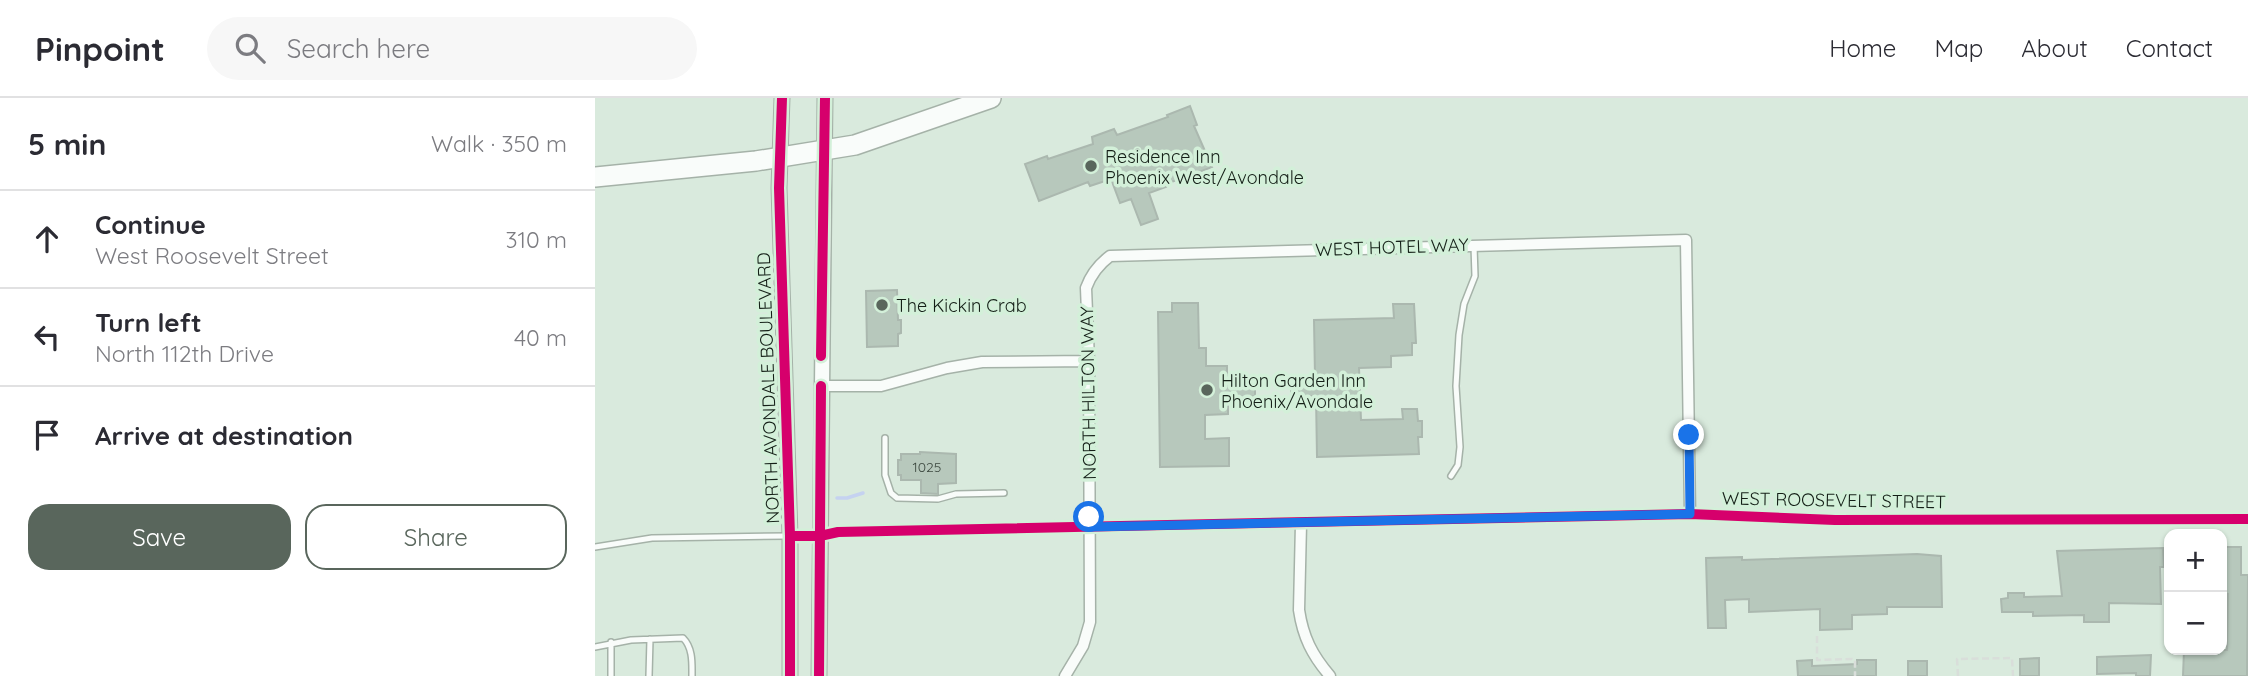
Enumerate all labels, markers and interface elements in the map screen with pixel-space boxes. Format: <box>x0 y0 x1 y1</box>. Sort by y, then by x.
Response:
search box <box>207 17 697 80</box>
text: Pinpoint <box>35 28 165 69</box>
icon: search <box>231 29 269 67</box>
text: Search here <box>287 32 430 65</box>
text: Home <box>1829 33 1896 63</box>
text: Map <box>1934 33 1983 63</box>
text: About <box>2021 33 2088 63</box>
text: Contact <box>2126 33 2213 63</box>
text: 5 min <box>28 125 106 163</box>
text: Walk · 350 m <box>431 129 567 158</box>
place label: Residence Inn Phoenix West/Avondale <box>1105 145 1304 189</box>
marker: Residence Inn Phoenix West/Avondale <box>1083 158 1099 174</box>
text: Continue <box>95 208 206 241</box>
icon: ahead <box>28 220 66 258</box>
text: 310 m <box>505 225 567 254</box>
street label: WEST HOTEL WAY <box>1315 233 1469 261</box>
text: West Roosevelt Street <box>95 241 329 270</box>
street label: NORTH AVONDALE BOULEVARD <box>752 252 784 524</box>
place label: The Kickin Crab <box>896 294 1027 317</box>
marker: The Kickin Crab <box>874 297 890 313</box>
text: Turn left <box>95 306 202 339</box>
street label: NORTH HILTON WAY <box>1075 306 1101 480</box>
icon: left <box>28 318 66 356</box>
text: 40 m <box>514 323 567 352</box>
text: North 112th Drive <box>95 339 274 368</box>
place label: Hilton Garden Inn Phoenix/Avondale <box>1221 369 1373 413</box>
marker: Hilton Garden Inn Phoenix/Avondale <box>1199 382 1215 398</box>
icon: arrive <box>28 416 66 454</box>
text: Arrive at destination <box>95 419 353 452</box>
route end <box>1673 419 1704 450</box>
house number: 1025 <box>913 458 941 476</box>
street label: WEST ROOSEVELT STREET <box>1722 487 1946 513</box>
route start <box>1073 501 1104 532</box>
button: Save <box>28 504 291 570</box>
button: Share <box>305 504 567 570</box>
map controls <box>2164 529 2227 655</box>
button: + <box>2164 529 2227 592</box>
button: − <box>2164 592 2227 655</box>

